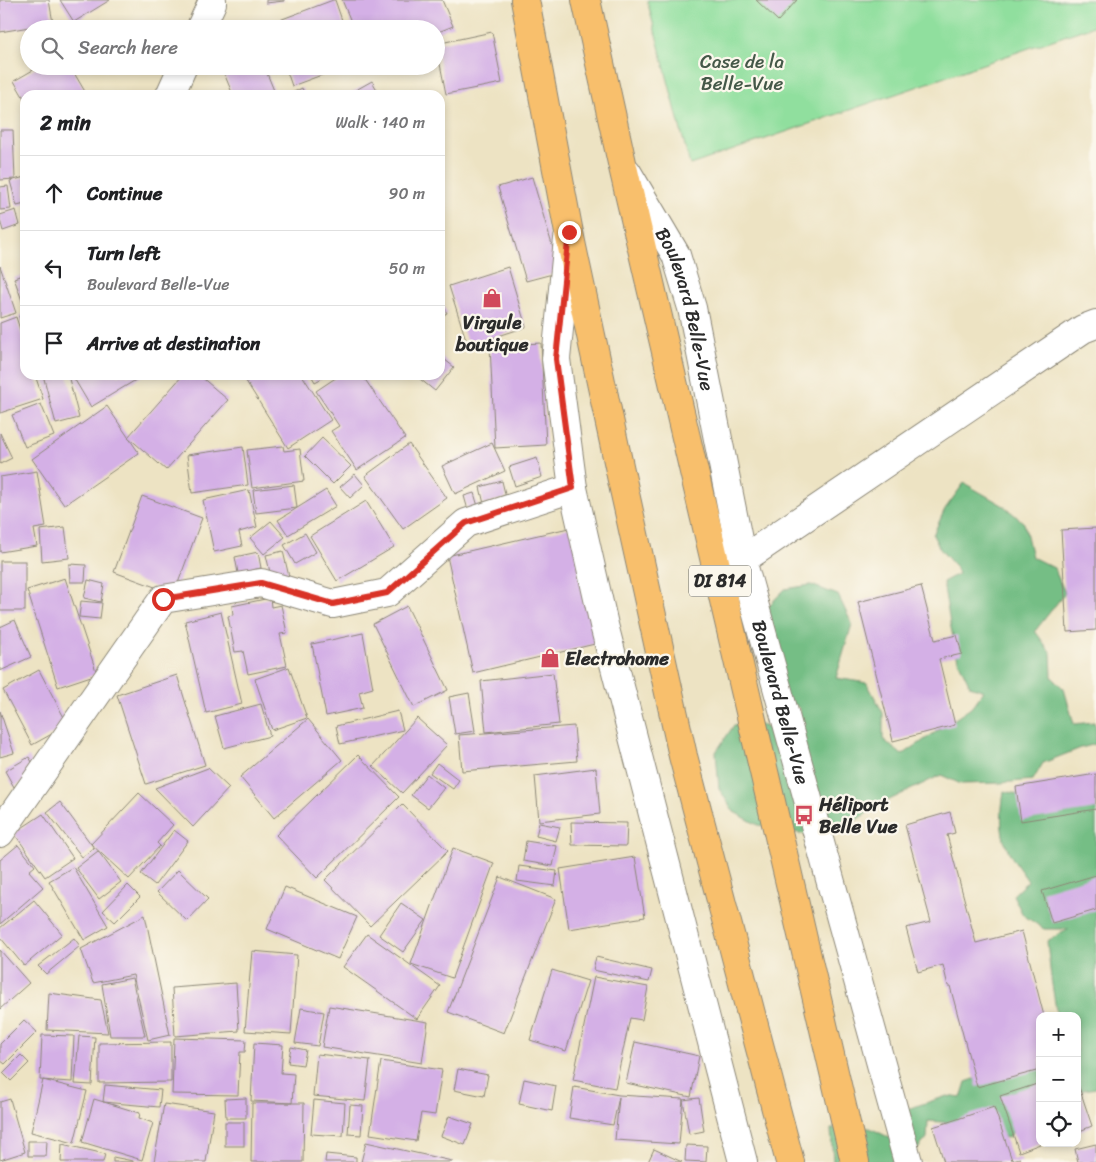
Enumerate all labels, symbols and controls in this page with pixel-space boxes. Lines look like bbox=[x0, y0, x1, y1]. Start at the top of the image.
search box bbox=[20, 20, 445, 75]
text: Search here bbox=[78, 31, 178, 64]
icon: search bbox=[38, 34, 66, 62]
park label: Case de la Belle-Vue bbox=[700, 45, 784, 100]
text: 2 min bbox=[40, 104, 91, 142]
text: Walk · 140 m bbox=[336, 108, 425, 137]
text: Continue bbox=[87, 177, 163, 210]
icon: ahead bbox=[40, 179, 68, 207]
text: 90 m bbox=[389, 179, 425, 208]
route end bbox=[558, 221, 581, 244]
street label: Boulevard Belle-Vue bbox=[646, 221, 725, 394]
text: Turn left bbox=[87, 237, 160, 270]
icon: left bbox=[40, 254, 68, 282]
text: 50 m bbox=[389, 254, 425, 283]
text: Boulevard Belle-Vue bbox=[87, 270, 230, 299]
shop icon: Virgule boutique bbox=[481, 287, 503, 309]
place label: Virgule boutique bbox=[454, 306, 529, 361]
text: Arrive at destination bbox=[87, 327, 260, 360]
icon: arrive bbox=[40, 329, 68, 357]
road number: DI 814 bbox=[689, 566, 751, 596]
route start bbox=[152, 588, 175, 611]
street label: Boulevard Belle-Vue bbox=[743, 616, 820, 788]
place label: Electrohome bbox=[565, 642, 669, 675]
shop icon: Electrohome bbox=[539, 647, 561, 669]
place label: Héliport Belle Vue bbox=[818, 788, 898, 843]
bus stop icon: Héliport Belle Vue bbox=[793, 804, 815, 826]
map controls bbox=[1036, 1012, 1081, 1147]
button: + bbox=[1036, 1012, 1081, 1057]
button: − bbox=[1036, 1057, 1081, 1102]
button: locate bbox=[1036, 1102, 1081, 1147]

